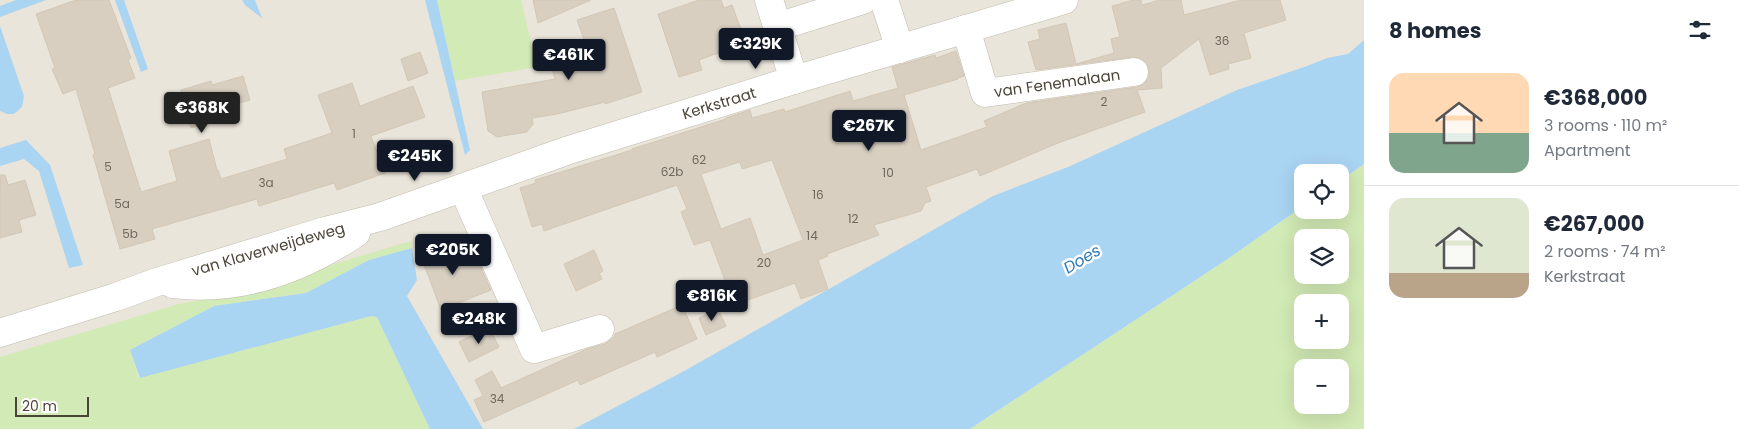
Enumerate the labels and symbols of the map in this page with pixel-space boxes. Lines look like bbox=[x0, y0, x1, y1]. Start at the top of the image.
pin: €329K bbox=[721, 28, 791, 70]
house number: 36 bbox=[1215, 32, 1229, 49]
pin: €461K bbox=[534, 38, 604, 81]
street label: van Fenemalaan bbox=[993, 64, 1121, 102]
street label: Kerkstraat bbox=[679, 82, 759, 124]
pin: €368K bbox=[167, 92, 237, 134]
house number: 2 bbox=[1101, 93, 1108, 110]
pin: €267K bbox=[834, 110, 904, 152]
house number: 1 bbox=[352, 125, 356, 142]
pin: €245K bbox=[380, 140, 450, 182]
house number: 62 bbox=[692, 151, 706, 168]
house number: 5 bbox=[104, 158, 112, 175]
house number: 62b bbox=[661, 163, 683, 180]
house number: 10 bbox=[882, 164, 894, 181]
house number: 3a bbox=[258, 174, 274, 191]
house number: 16 bbox=[812, 186, 824, 203]
house number: 5a bbox=[114, 195, 130, 212]
house number: 12 bbox=[848, 210, 858, 227]
street label: van Klaverweijdeweg bbox=[189, 217, 347, 281]
house number: 5b bbox=[122, 225, 138, 242]
house number: 14 bbox=[806, 227, 818, 244]
pin: €205K bbox=[418, 234, 488, 276]
water label: Does bbox=[1059, 239, 1105, 279]
house number: 20 bbox=[757, 254, 771, 271]
pin: €816K bbox=[677, 280, 747, 322]
pin: €248K bbox=[444, 302, 514, 345]
house number: 34 bbox=[490, 390, 505, 407]
scale bar bbox=[15, 394, 89, 417]

